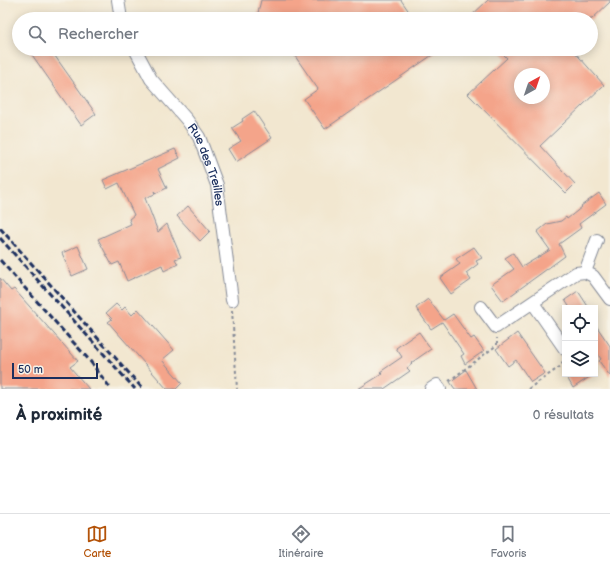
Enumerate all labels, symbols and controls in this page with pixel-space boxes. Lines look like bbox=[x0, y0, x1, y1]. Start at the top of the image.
search box bbox=[12, 12, 598, 56]
icon: search bbox=[26, 23, 48, 45]
text: Rechercher bbox=[58, 25, 138, 44]
north arrow bbox=[514, 68, 550, 104]
street label: Rue des Treilles bbox=[184, 121, 227, 207]
map controls bbox=[562, 305, 598, 377]
button: locate bbox=[562, 305, 598, 341]
button: layers bbox=[562, 341, 598, 377]
scale bar bbox=[12, 361, 98, 380]
text: 50 m bbox=[18, 363, 43, 376]
text: À proximité bbox=[16, 405, 102, 425]
text: 0 résultats bbox=[533, 407, 594, 423]
tab: Carte bbox=[84, 523, 111, 560]
tab: Itinéraire bbox=[278, 523, 323, 560]
tab: Favoris bbox=[491, 523, 526, 560]

